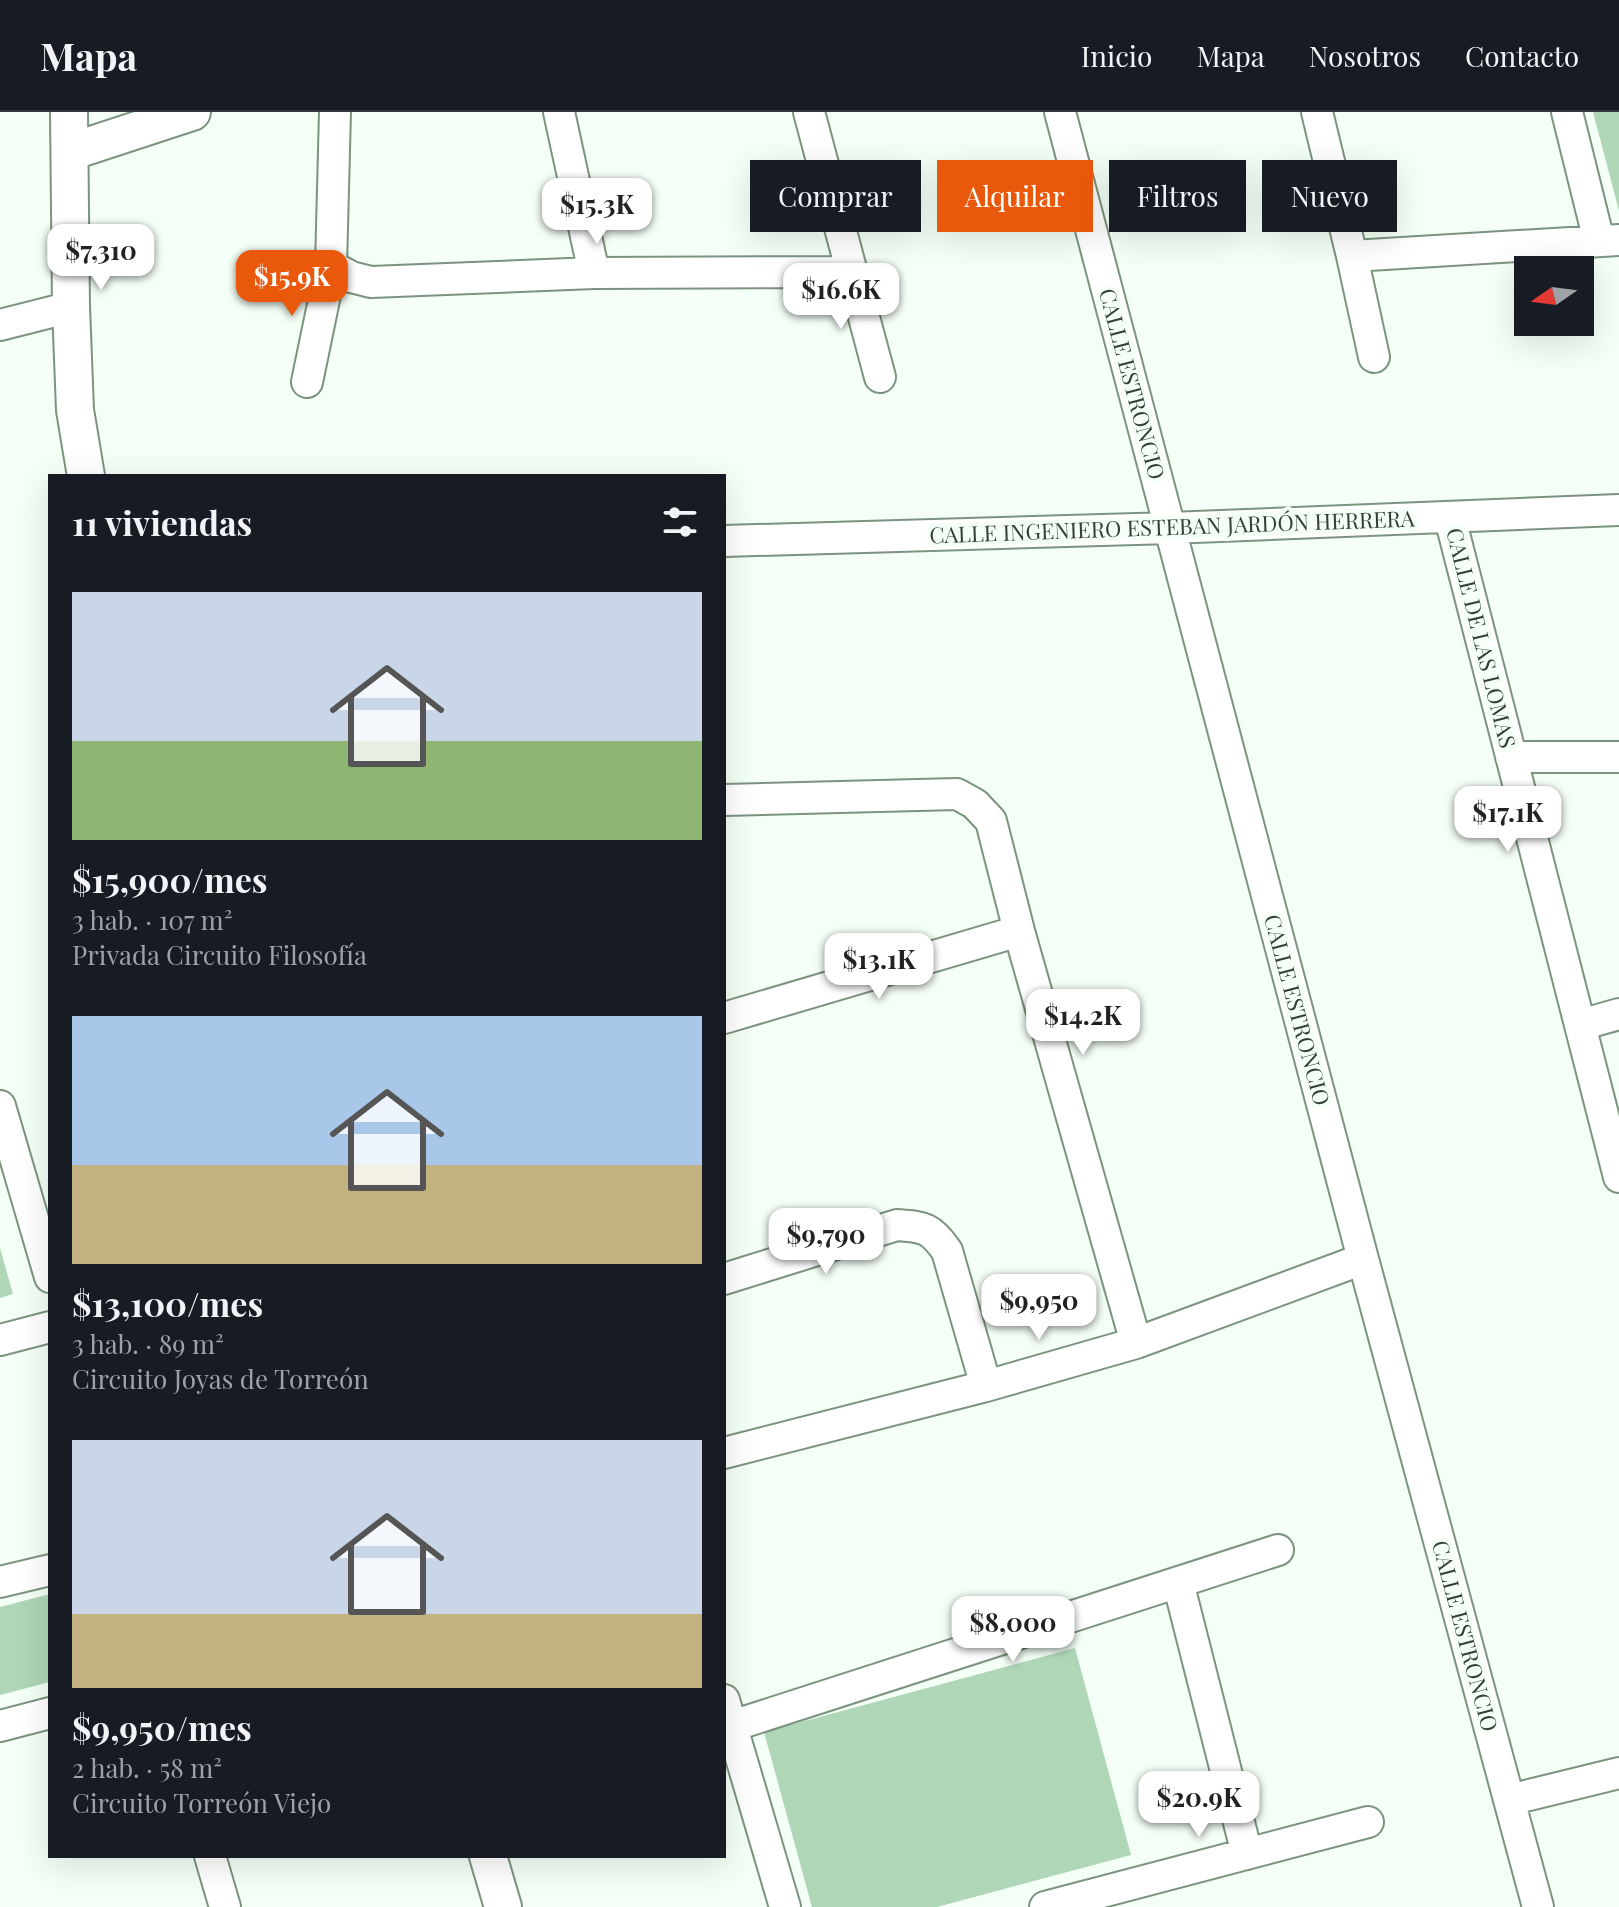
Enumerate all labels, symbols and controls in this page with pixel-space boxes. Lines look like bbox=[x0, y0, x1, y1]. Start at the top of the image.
text: Mapa bbox=[40, 30, 137, 81]
text: Inicio bbox=[1081, 37, 1152, 74]
text: Mapa bbox=[1196, 37, 1265, 74]
text: Nosotros bbox=[1309, 37, 1421, 74]
text: Contacto bbox=[1465, 37, 1579, 74]
chip: Comprar bbox=[750, 160, 921, 232]
chip: Alquilar bbox=[937, 160, 1093, 232]
chip: Filtros bbox=[1109, 160, 1246, 232]
chip: Nuevo bbox=[1262, 160, 1397, 232]
pin: $15.3K bbox=[532, 178, 662, 246]
text: $15.3K bbox=[560, 186, 634, 221]
pin: $7,310 bbox=[36, 224, 166, 292]
text: $7,310 bbox=[65, 232, 137, 267]
pin: $15.9K bbox=[227, 250, 357, 318]
north arrow bbox=[1514, 256, 1594, 336]
map controls bbox=[1514, 256, 1594, 336]
text: $15.9K bbox=[254, 258, 330, 293]
pin: $16.6K bbox=[776, 263, 906, 331]
text: $16.6K bbox=[801, 271, 881, 306]
street label: CALLE ESTRONCIO bbox=[1093, 285, 1173, 483]
text: 11 viviendas bbox=[72, 499, 252, 545]
icon: filters bbox=[658, 500, 702, 544]
street label: CALLE INGENIERO ESTEBAN JARDÓN HERRERA bbox=[929, 503, 1415, 549]
street label: CALLE DE LAS LOMAS bbox=[1440, 524, 1524, 751]
icon: home bbox=[315, 644, 459, 788]
pin: $17.1K bbox=[1443, 786, 1573, 854]
text: $17.1K bbox=[1472, 794, 1544, 829]
text: $15,900/mes bbox=[72, 856, 268, 902]
text: 3 hab. · 107 m² bbox=[72, 902, 233, 937]
street label: CALLE ESTRONCIO bbox=[1258, 911, 1338, 1109]
pin: $13.1K bbox=[814, 933, 944, 1001]
text: Privada Circuito Filosofía bbox=[72, 937, 367, 972]
text: $13.1K bbox=[843, 941, 915, 976]
pin: $14.2K bbox=[1018, 989, 1148, 1057]
text: $14.2K bbox=[1044, 997, 1122, 1032]
icon: home bbox=[315, 1068, 459, 1212]
pin: $9,790 bbox=[761, 1208, 891, 1276]
text: $9,790 bbox=[787, 1216, 865, 1251]
pin: $9,950 bbox=[974, 1274, 1104, 1342]
text: $13,100/mes bbox=[72, 1280, 263, 1326]
text: $9,950 bbox=[999, 1282, 1079, 1317]
text: 3 hab. · 89 m² bbox=[72, 1326, 224, 1361]
text: Circuito Joyas de Torreón bbox=[72, 1361, 369, 1396]
icon: home bbox=[315, 1492, 459, 1636]
street label: CALLE ESTRONCIO bbox=[1426, 1537, 1506, 1735]
pin: $8,000 bbox=[948, 1596, 1078, 1664]
text: $8,000 bbox=[970, 1604, 1056, 1639]
text: $9,950/mes bbox=[72, 1704, 252, 1750]
text: 2 hab. · 58 m² bbox=[72, 1750, 222, 1785]
pin: $20.9K bbox=[1134, 1771, 1264, 1839]
text: $20.9K bbox=[1156, 1779, 1242, 1814]
text: Circuito Torreón Viejo bbox=[72, 1785, 331, 1820]

